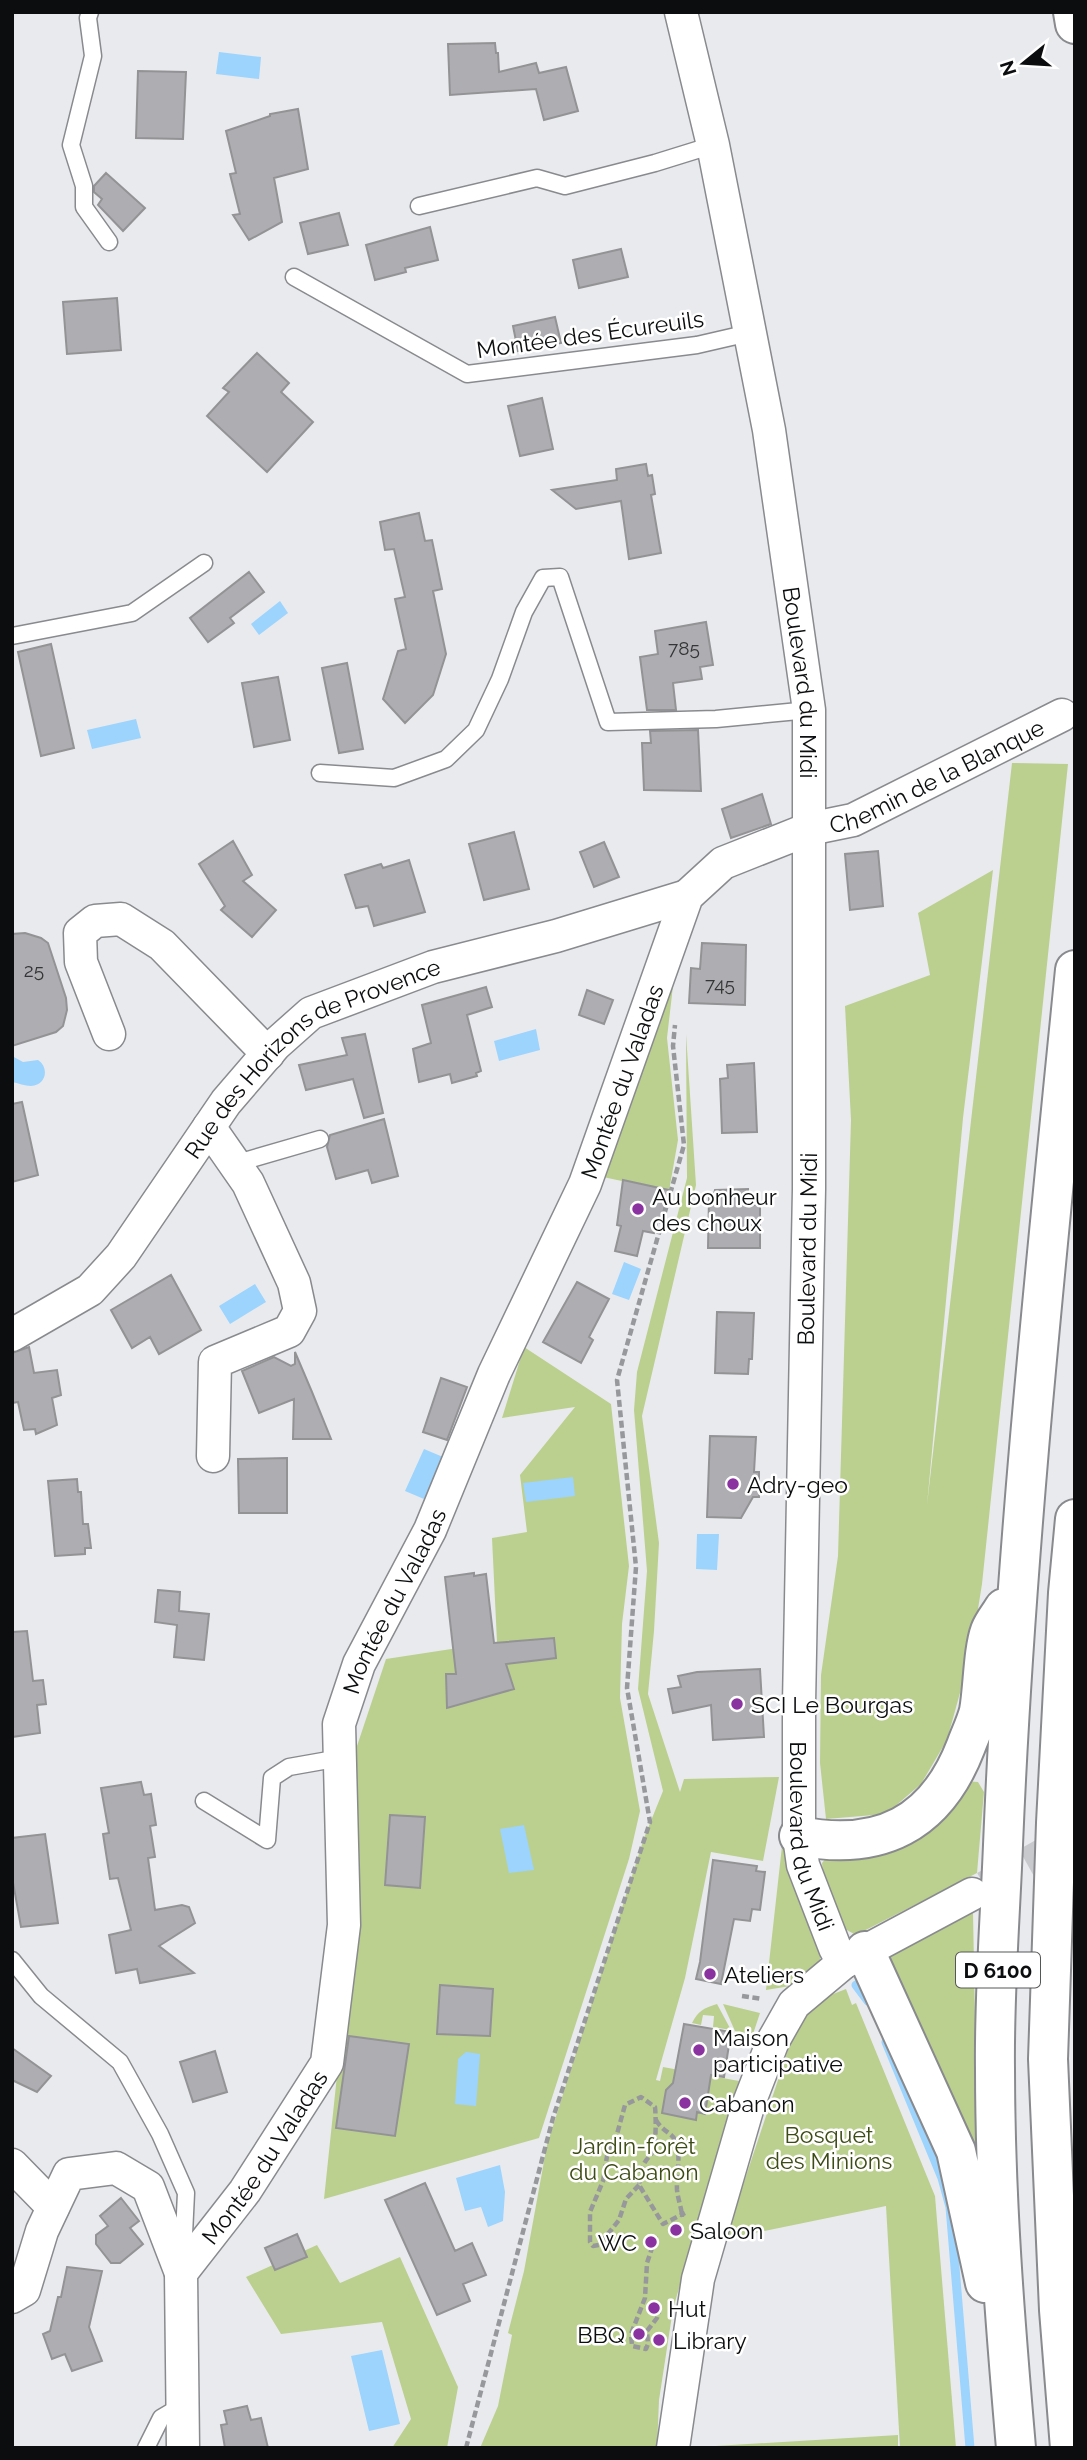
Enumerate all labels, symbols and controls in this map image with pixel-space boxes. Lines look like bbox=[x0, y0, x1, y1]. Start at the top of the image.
north arrow bbox=[989, 28, 1059, 98]
text: N bbox=[995, 58, 1021, 79]
street label: Montée des Écureuils bbox=[475, 305, 705, 363]
street label: Boulevard du Midi bbox=[778, 585, 823, 778]
house number: 785 bbox=[668, 637, 700, 659]
street label: Chemin de la Blanque bbox=[827, 713, 1048, 838]
street label: Rue des Horizons de Provence bbox=[178, 952, 444, 1163]
house number: 25 bbox=[24, 959, 44, 981]
house number: 745 bbox=[705, 973, 735, 995]
street label: Montée du Valadas bbox=[574, 981, 668, 1182]
street label: Boulevard du Midi bbox=[792, 1152, 822, 1346]
place label: Au bonheur des choux bbox=[652, 1183, 777, 1236]
marker: Au bonheur des choux bbox=[630, 1201, 646, 1217]
place label: Adry-geo bbox=[747, 1471, 848, 1498]
marker: Adry-geo bbox=[725, 1476, 741, 1492]
street label: Montée du Valadas bbox=[337, 1504, 451, 1697]
place label: SCI Le Bourgas bbox=[751, 1691, 913, 1718]
marker: SCI Le Bourgas bbox=[729, 1696, 745, 1712]
street label: Boulevard du Midi bbox=[786, 1741, 840, 1934]
road number: D 6100 bbox=[956, 1952, 1040, 1988]
place label: Ateliers bbox=[724, 1961, 804, 1988]
marker: Ateliers bbox=[702, 1966, 718, 1982]
place label: Maison participative bbox=[713, 2024, 843, 2077]
marker: Maison participative bbox=[691, 2042, 707, 2058]
street label: Montée du Valadas bbox=[196, 2065, 332, 2249]
place label: Cabanon bbox=[699, 2090, 795, 2117]
marker: Cabanon bbox=[677, 2095, 693, 2111]
park label: Bosquet des Minions bbox=[766, 2121, 892, 2174]
park label: Jardin-forêt du Cabanon bbox=[569, 2132, 699, 2185]
place label: Saloon bbox=[690, 2217, 764, 2244]
marker: Saloon bbox=[668, 2222, 684, 2238]
place label: WC bbox=[598, 2229, 637, 2256]
marker: WC bbox=[643, 2234, 659, 2250]
place label: Hut bbox=[668, 2295, 707, 2322]
marker: Hut bbox=[646, 2300, 662, 2316]
place label: BBQ bbox=[577, 2321, 625, 2348]
marker: BBQ bbox=[631, 2326, 647, 2342]
place label: Library bbox=[673, 2327, 747, 2354]
marker: Library bbox=[651, 2332, 667, 2348]

